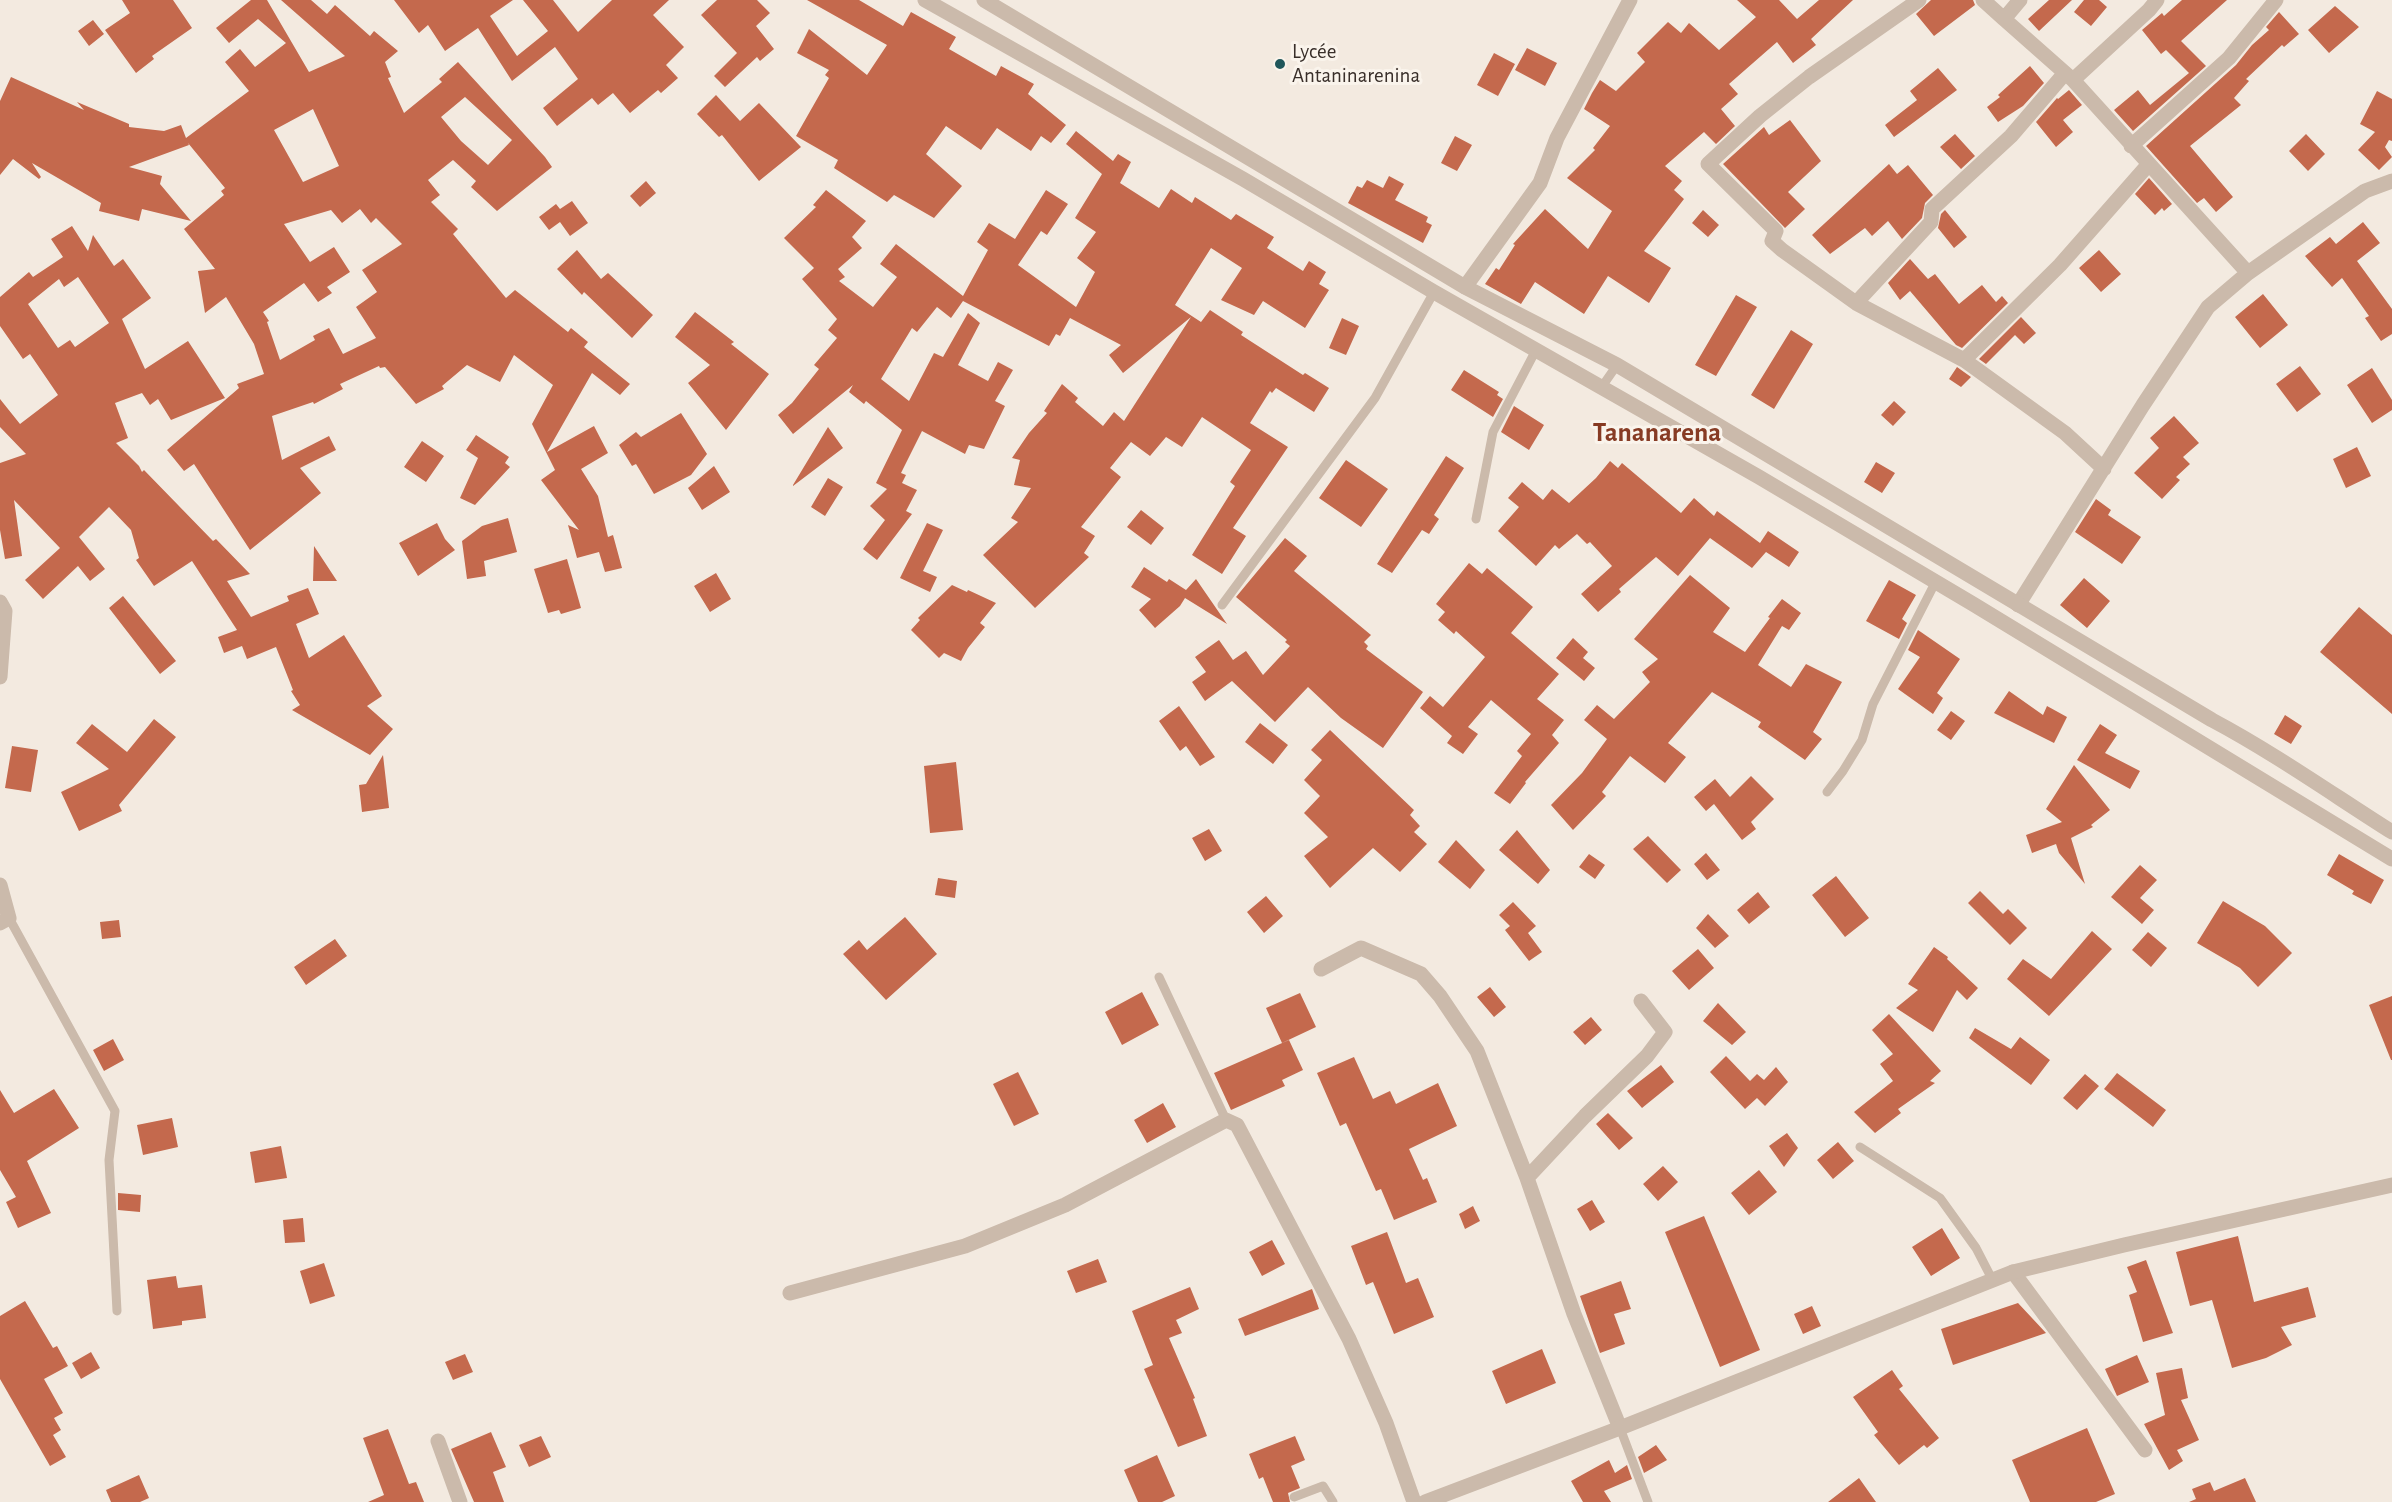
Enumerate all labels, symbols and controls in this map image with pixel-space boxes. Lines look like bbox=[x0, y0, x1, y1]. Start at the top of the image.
place label: Lycée Antaninarenina bbox=[1292, 39, 1420, 89]
marker: Lycée Antaninarenina bbox=[1273, 57, 1287, 71]
district label: Tananarena bbox=[1593, 417, 1721, 449]

